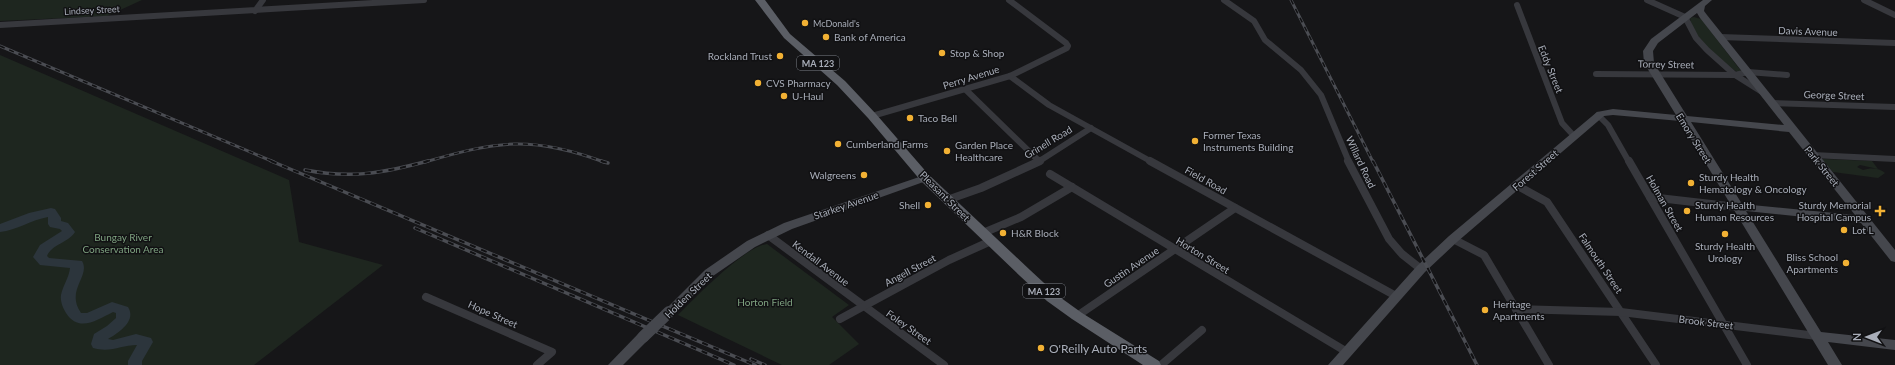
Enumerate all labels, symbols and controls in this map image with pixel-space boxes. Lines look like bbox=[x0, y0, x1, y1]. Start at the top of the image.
street label: Lindsey Street bbox=[64, 3, 121, 17]
marker: McDonald's bbox=[800, 18, 810, 28]
place label: McDonald's bbox=[813, 18, 860, 29]
street label: Davis Avenue bbox=[1778, 24, 1838, 38]
place label: Bank of America bbox=[834, 31, 906, 43]
marker: Bank of America bbox=[821, 32, 831, 42]
street label: Eddy Street bbox=[1536, 43, 1566, 95]
place label: Stop & Shop bbox=[950, 47, 1005, 59]
marker: Stop & Shop bbox=[937, 48, 947, 58]
place label: Rockland Trust bbox=[708, 50, 772, 62]
marker: Rockland Trust bbox=[775, 51, 785, 61]
road number: MA 123 bbox=[797, 56, 839, 70]
street label: Torrey Street bbox=[1638, 58, 1695, 70]
street label: Perry Avenue bbox=[941, 63, 1001, 91]
place label: CVS Pharmacy bbox=[766, 77, 831, 89]
marker: CVS Pharmacy bbox=[753, 78, 763, 88]
street label: George Street bbox=[1803, 88, 1865, 102]
place label: U-Haul bbox=[792, 90, 823, 102]
marker: U-Haul bbox=[779, 91, 789, 101]
street label: Emory Street bbox=[1674, 111, 1714, 166]
place label: Taco Bell bbox=[918, 112, 957, 124]
marker: Taco Bell bbox=[905, 113, 915, 123]
street label: Grinell Road bbox=[1022, 123, 1074, 161]
place label: Former Texas Instruments Building bbox=[1203, 129, 1293, 153]
street label: Willard Road bbox=[1344, 134, 1378, 190]
marker: Former Texas Instruments Building bbox=[1190, 136, 1200, 146]
place label: Cumberland Farms bbox=[846, 138, 928, 150]
marker: Cumberland Farms bbox=[833, 139, 843, 149]
place label: Garden Place Healthcare bbox=[955, 139, 1013, 163]
street label: Park Street bbox=[1802, 143, 1842, 189]
marker: Garden Place Healthcare bbox=[942, 146, 952, 156]
street label: Forest Street bbox=[1510, 147, 1561, 193]
street label: Field Road bbox=[1183, 164, 1229, 196]
street label: Pleasant Street bbox=[917, 168, 973, 224]
place label: Walgreens bbox=[810, 169, 856, 181]
marker: Walgreens bbox=[859, 170, 869, 180]
place label: Sturdy Health Hematology & Oncology bbox=[1699, 171, 1808, 195]
street label: Holman Street bbox=[1644, 173, 1686, 234]
marker: Sturdy Health Hematology & Oncology bbox=[1686, 178, 1696, 188]
street label: Starkey Avenue bbox=[812, 188, 880, 222]
place label: Shell bbox=[899, 199, 920, 211]
place label: Sturdy Health Human Resources bbox=[1695, 199, 1774, 223]
place label: Sturdy Memorial Hospital Campus bbox=[1797, 199, 1871, 223]
marker: Shell bbox=[923, 200, 933, 210]
marker: Sturdy Memorial Hospital Campus bbox=[1874, 205, 1886, 217]
marker: Sturdy Health Human Resources bbox=[1682, 206, 1692, 216]
place label: Lot L bbox=[1852, 224, 1874, 236]
marker: Lot L bbox=[1839, 225, 1849, 235]
place label: H&R Block bbox=[1011, 227, 1060, 239]
marker: H&R Block bbox=[998, 228, 1008, 238]
marker: Sturdy Health Urology bbox=[1720, 229, 1730, 239]
park label: Bungay River Conservation Area bbox=[82, 231, 164, 255]
street label: Falmouth Street bbox=[1577, 231, 1626, 296]
street label: Horton Street bbox=[1174, 234, 1232, 276]
street label: Kendall Avenue bbox=[790, 238, 852, 288]
place label: Sturdy Health Urology bbox=[1695, 240, 1755, 264]
street label: Gustin Avenue bbox=[1101, 244, 1161, 290]
street label: Angell Street bbox=[882, 251, 938, 289]
place label: Bliss School Apartments bbox=[1786, 251, 1838, 275]
marker: Bliss School Apartments bbox=[1841, 258, 1851, 268]
street label: Holden Street bbox=[662, 269, 714, 320]
road number: MA 123 bbox=[1023, 284, 1065, 298]
park label: Horton Field bbox=[737, 296, 793, 308]
street label: Hope Street bbox=[466, 298, 520, 330]
place label: Heritage Apartments bbox=[1493, 298, 1544, 322]
marker: Heritage Apartments bbox=[1480, 305, 1490, 315]
street label: Foley Street bbox=[884, 307, 934, 347]
street label: Brook Street bbox=[1678, 313, 1734, 331]
north arrow bbox=[1847, 317, 1887, 357]
text: N bbox=[1850, 333, 1863, 341]
place label: O'Reilly Auto Parts bbox=[1049, 341, 1147, 356]
marker: O'Reilly Auto Parts bbox=[1036, 343, 1046, 353]

